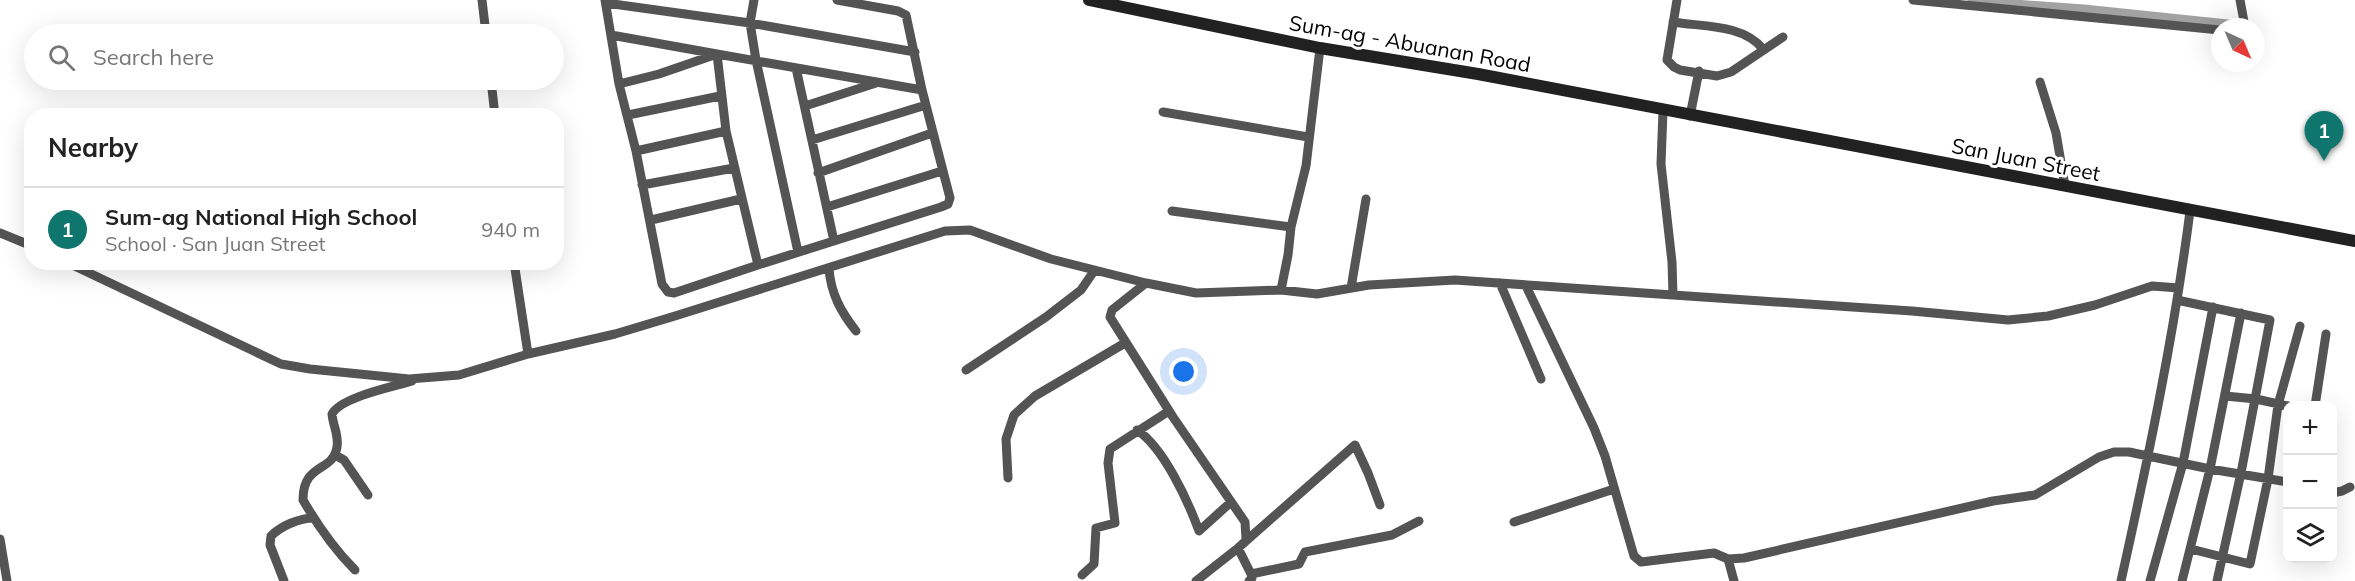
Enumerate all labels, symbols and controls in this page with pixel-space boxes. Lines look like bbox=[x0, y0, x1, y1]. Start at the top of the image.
street label: Sum-ag - Abuanan Road bbox=[1287, 9, 1533, 77]
north arrow bbox=[2211, 18, 2265, 72]
search box bbox=[24, 24, 564, 90]
icon: search bbox=[45, 41, 78, 74]
text: Search here bbox=[93, 43, 214, 71]
pin: 1 bbox=[2304, 112, 2344, 161]
text: Nearby bbox=[48, 131, 138, 164]
street label: San Juan Street bbox=[1949, 132, 2103, 186]
text: Sum-ag National High School bbox=[105, 203, 417, 231]
text: 1 bbox=[62, 217, 74, 242]
text: 940 m bbox=[481, 217, 540, 242]
text: School · San Juan Street bbox=[105, 231, 326, 256]
your location bbox=[1169, 357, 1198, 386]
map controls bbox=[2283, 401, 2337, 563]
button: + bbox=[2283, 401, 2337, 455]
button: − bbox=[2283, 455, 2337, 509]
button: layers bbox=[2283, 509, 2337, 563]

